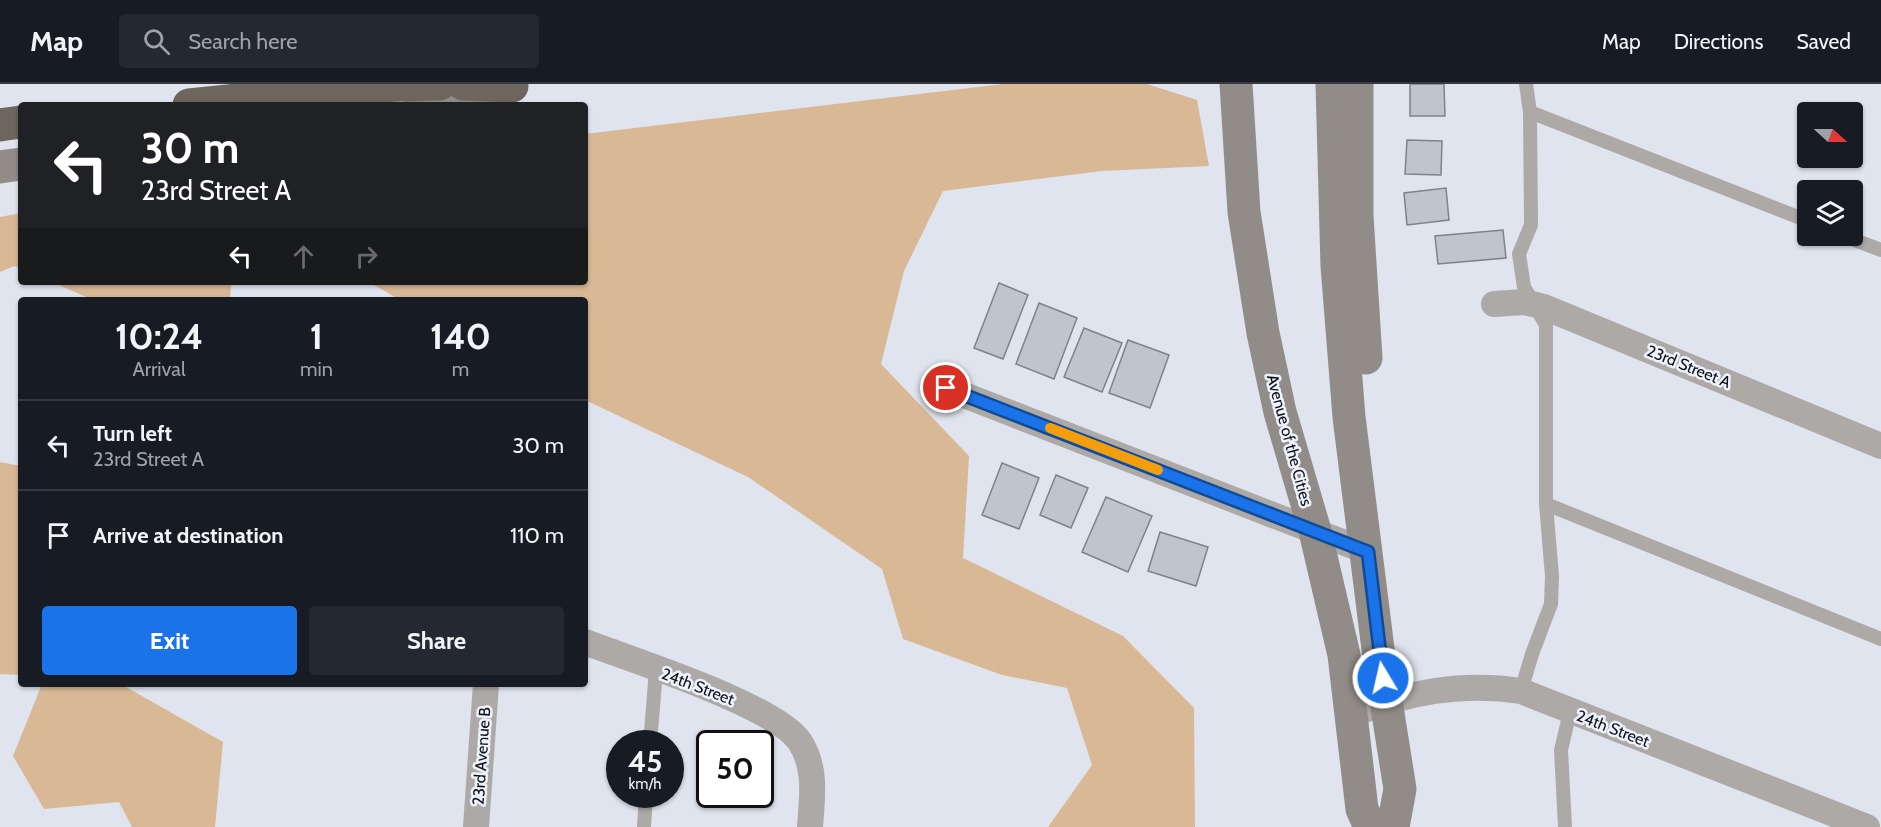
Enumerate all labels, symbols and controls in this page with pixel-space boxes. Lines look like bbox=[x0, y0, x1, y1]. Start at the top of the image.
search box bbox=[119, 14, 539, 68]
text: Map bbox=[30, 24, 83, 58]
icon: search bbox=[140, 25, 173, 58]
text: Search here bbox=[188, 28, 297, 55]
text: Map bbox=[1602, 29, 1641, 54]
text: Directions bbox=[1674, 29, 1763, 54]
text: Saved bbox=[1796, 29, 1851, 54]
north arrow bbox=[1797, 102, 1863, 168]
map controls bbox=[1797, 102, 1863, 246]
text: 30 m bbox=[141, 122, 239, 174]
icon: left bbox=[42, 126, 120, 204]
text: 23rd Street A bbox=[141, 174, 291, 207]
button: layers bbox=[1797, 180, 1863, 246]
icon: left bbox=[224, 240, 257, 273]
icon: ahead bbox=[287, 240, 320, 273]
icon: right bbox=[350, 240, 383, 273]
text: 10:24 bbox=[115, 314, 203, 358]
text: 1 bbox=[310, 314, 323, 358]
text: 140 bbox=[430, 314, 491, 358]
street label: 23rd Street A bbox=[1644, 341, 1734, 392]
text: Arrival bbox=[132, 357, 186, 381]
text: min bbox=[300, 357, 333, 381]
text: m bbox=[452, 357, 469, 381]
pin bbox=[920, 362, 971, 413]
icon: arrive bbox=[929, 371, 962, 404]
street label: Avenue of the Cities bbox=[1263, 372, 1316, 508]
text: Turn left bbox=[93, 420, 172, 447]
icon: left bbox=[42, 429, 75, 462]
text: 30 m bbox=[512, 432, 564, 459]
text: 23rd Street A bbox=[93, 447, 204, 471]
icon: arrive bbox=[42, 519, 75, 552]
text: Arrive at destination bbox=[93, 522, 283, 549]
text: 110 m bbox=[510, 522, 564, 549]
button: Exit bbox=[42, 606, 297, 675]
button: Share bbox=[309, 606, 564, 675]
position arrow bbox=[1351, 646, 1415, 710]
street label: 24th Street bbox=[659, 664, 737, 709]
street label: 23rd Avenue B bbox=[469, 706, 494, 806]
street label: 24th Street bbox=[1574, 706, 1652, 751]
speed limit sign: 50 bbox=[696, 730, 774, 808]
text: 45 bbox=[628, 743, 662, 780]
text: km/h bbox=[629, 775, 661, 793]

